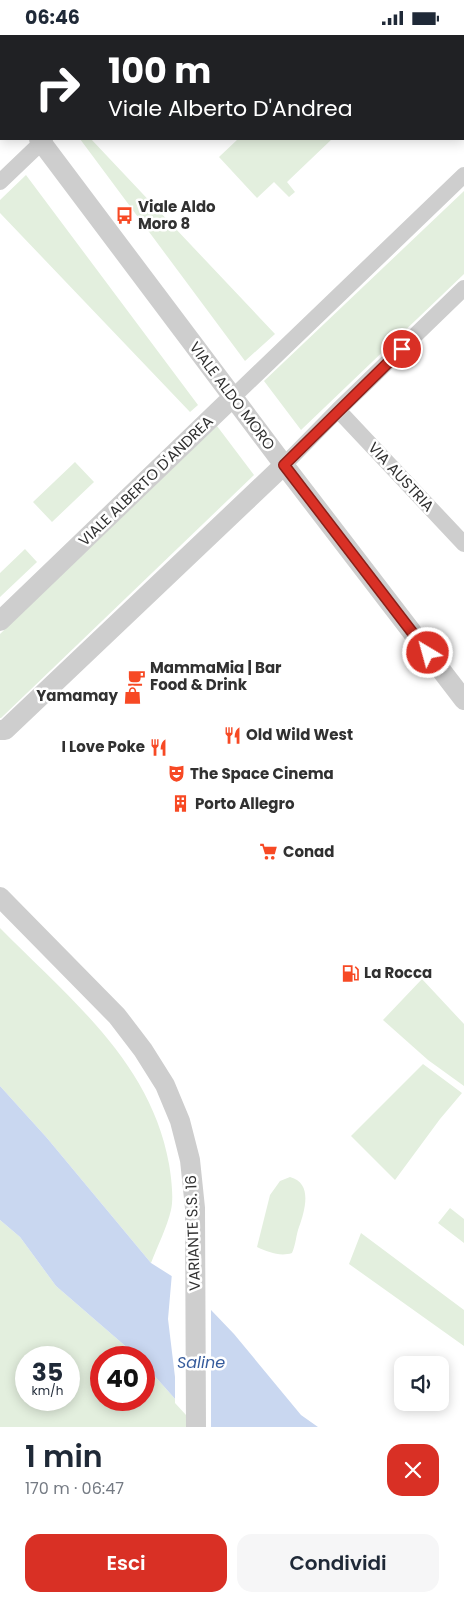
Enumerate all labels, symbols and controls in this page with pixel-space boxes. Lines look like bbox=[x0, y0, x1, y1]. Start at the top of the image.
text: 06:46 bbox=[25, 4, 80, 31]
text: 100 m bbox=[108, 46, 211, 95]
icon: right bbox=[25, 55, 90, 120]
text: Viale Alberto D'Andrea bbox=[108, 93, 353, 124]
place label: Viale Aldo Moro 8 bbox=[138, 196, 216, 234]
bus stop icon: Viale Aldo Moro 8 bbox=[114, 206, 134, 226]
pin bbox=[381, 328, 423, 370]
icon: arrive bbox=[388, 335, 416, 363]
street label: VIALE ALDO MORO bbox=[185, 337, 280, 454]
street label: VIALE ALBERTO D'ANDREA bbox=[74, 411, 218, 551]
street label: VIA AUSTRIA bbox=[364, 437, 439, 516]
position arrow bbox=[401, 626, 453, 678]
place label: MammaMia | Bar Food & Drink bbox=[150, 657, 282, 695]
cafe icon: MammaMia | Bar Food & Drink bbox=[126, 667, 146, 687]
place label: Yamamay bbox=[36, 685, 119, 706]
shop icon: Yamamay bbox=[122, 686, 142, 706]
place label: Old Wild West bbox=[246, 724, 353, 745]
restaurant icon: Old Wild West bbox=[222, 725, 242, 745]
place label: I Love Poke bbox=[61, 736, 145, 757]
restaurant icon: I Love Poke bbox=[149, 737, 169, 757]
place label: The Space Cinema bbox=[190, 763, 334, 784]
theatre icon: The Space Cinema bbox=[166, 764, 186, 784]
place label: Porto Allegro bbox=[195, 793, 295, 814]
building icon: Porto Allegro bbox=[171, 794, 191, 814]
place label: Conad bbox=[283, 841, 334, 862]
supermarket icon: Conad bbox=[259, 842, 279, 862]
place label: La Rocca bbox=[364, 962, 432, 983]
fuel station icon: La Rocca bbox=[340, 963, 360, 983]
street label: VARIANTE S.S. 16 bbox=[180, 1175, 205, 1291]
speed limit sign: 40 bbox=[90, 1346, 155, 1411]
water label: Saline bbox=[177, 1351, 225, 1374]
text: 35 bbox=[32, 1355, 63, 1390]
map controls bbox=[394, 1356, 449, 1411]
button: sound bbox=[394, 1356, 449, 1411]
text: km/h bbox=[32, 1382, 63, 1399]
text: 1 min bbox=[25, 1435, 103, 1478]
button: close bbox=[387, 1444, 439, 1496]
text: 170 m · 06:47 bbox=[25, 1477, 124, 1500]
button: Esci bbox=[25, 1534, 227, 1592]
button: Condividi bbox=[237, 1534, 439, 1592]

